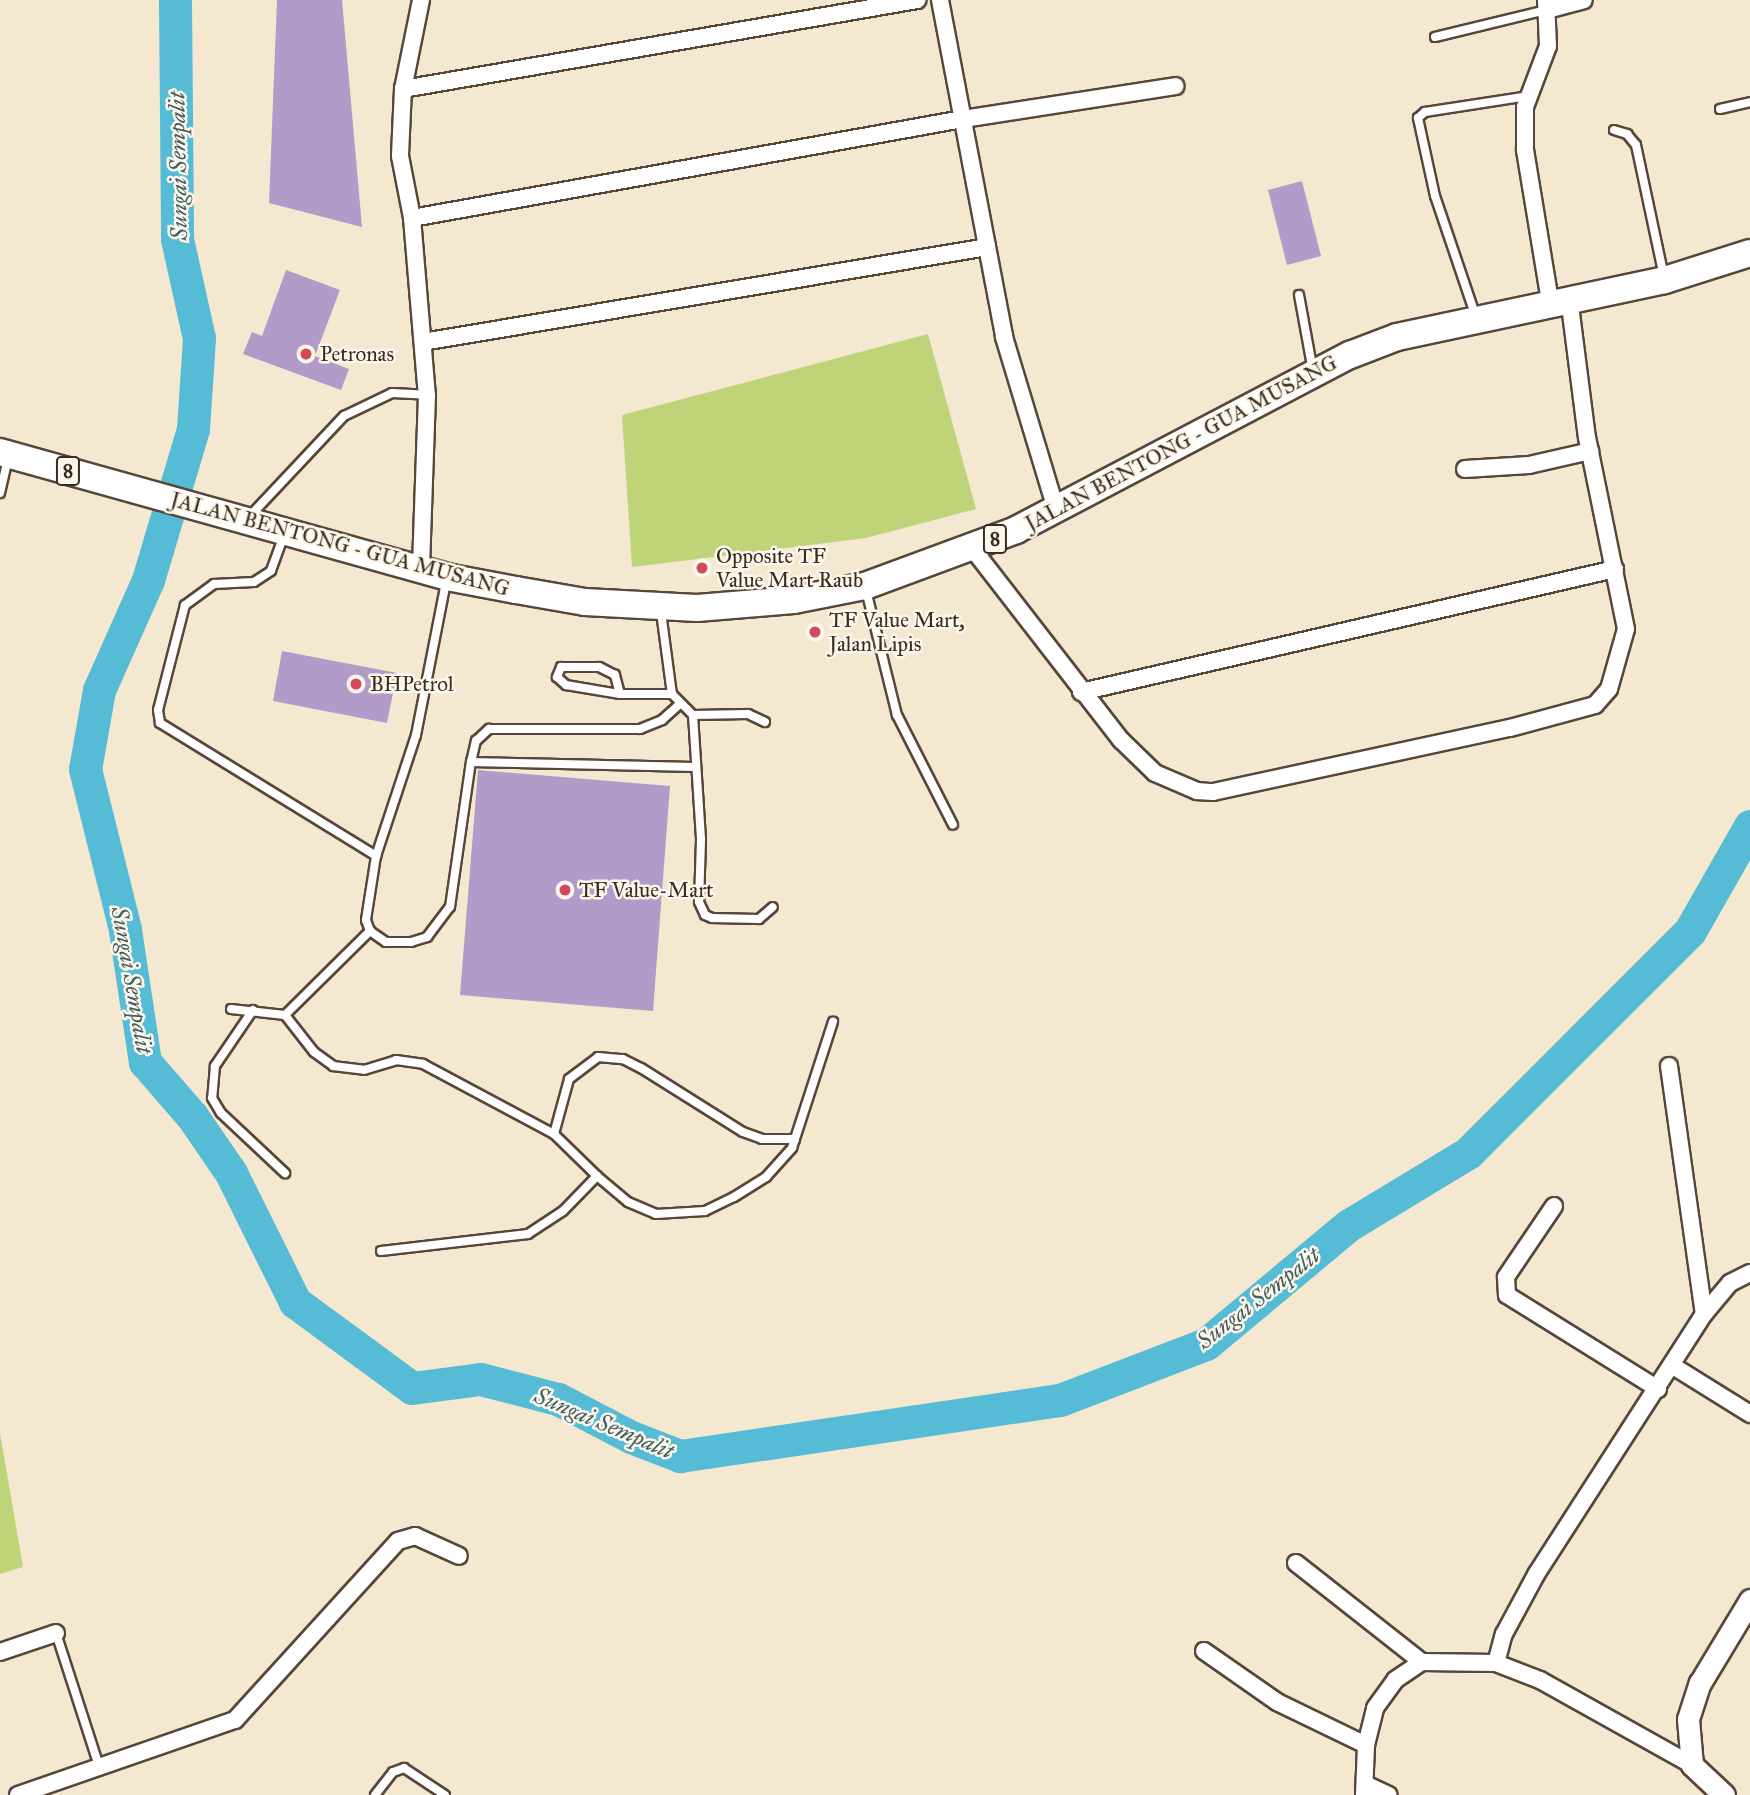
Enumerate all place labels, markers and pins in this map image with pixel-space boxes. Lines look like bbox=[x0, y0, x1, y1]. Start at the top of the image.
place label: Petronas bbox=[320, 341, 394, 367]
marker: Petronas bbox=[298, 346, 314, 362]
place label: Opposite TF Value Mart Raub bbox=[716, 543, 863, 593]
marker: Opposite TF Value Mart Raub bbox=[694, 560, 710, 576]
place label: TF Value Mart, Jalan Lipis bbox=[829, 607, 965, 657]
marker: TF Value Mart, Jalan Lipis bbox=[807, 624, 823, 640]
place label: BHPetrol bbox=[370, 671, 454, 697]
marker: BHPetrol bbox=[348, 676, 364, 692]
place label: TF Value-Mart bbox=[579, 877, 713, 903]
marker: TF Value-Mart bbox=[557, 882, 573, 898]

